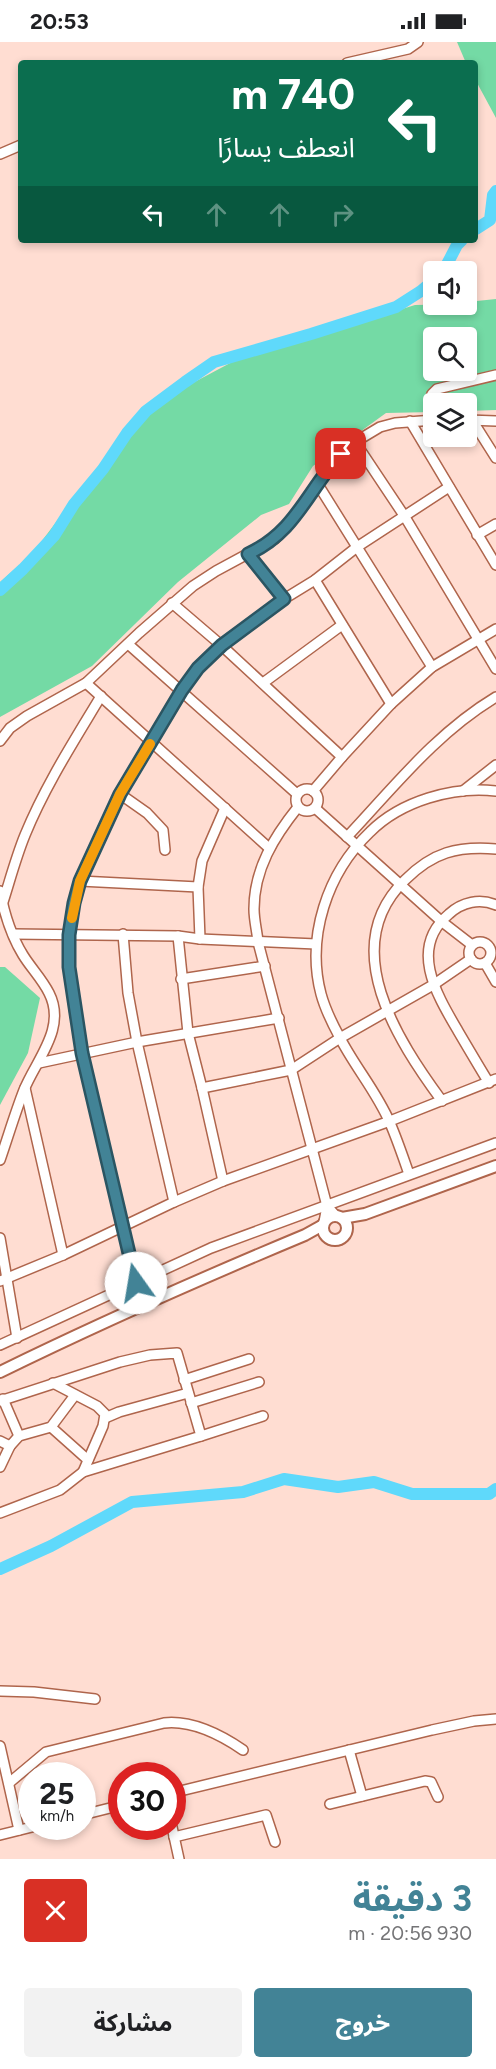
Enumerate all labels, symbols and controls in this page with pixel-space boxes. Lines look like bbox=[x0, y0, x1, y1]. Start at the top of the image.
text: 20:53 bbox=[30, 8, 89, 35]
text: 740 m bbox=[231, 69, 355, 120]
icon: left bbox=[376, 84, 454, 162]
text: انعطف يسارًا bbox=[217, 131, 355, 164]
icon: left bbox=[137, 198, 170, 231]
icon: ahead bbox=[200, 198, 233, 231]
icon: ahead bbox=[263, 198, 296, 231]
icon: right bbox=[326, 198, 359, 231]
map controls bbox=[423, 261, 477, 447]
button: sound bbox=[423, 261, 477, 315]
button: search bbox=[423, 327, 477, 381]
button: layers bbox=[423, 393, 477, 447]
pin bbox=[315, 428, 366, 479]
icon: arrive bbox=[324, 437, 357, 470]
position arrow bbox=[104, 1251, 168, 1315]
speed limit sign: 30 bbox=[108, 1762, 186, 1840]
text: 25 bbox=[40, 1775, 74, 1812]
text: km/h bbox=[40, 1807, 74, 1825]
text: 3 دقيقة bbox=[353, 1877, 472, 1920]
button: close bbox=[24, 1879, 87, 1942]
text: 930 m · 20:56 bbox=[348, 1921, 472, 1945]
button: مشاركة bbox=[24, 1988, 242, 2057]
button: خروج bbox=[254, 1988, 472, 2057]

